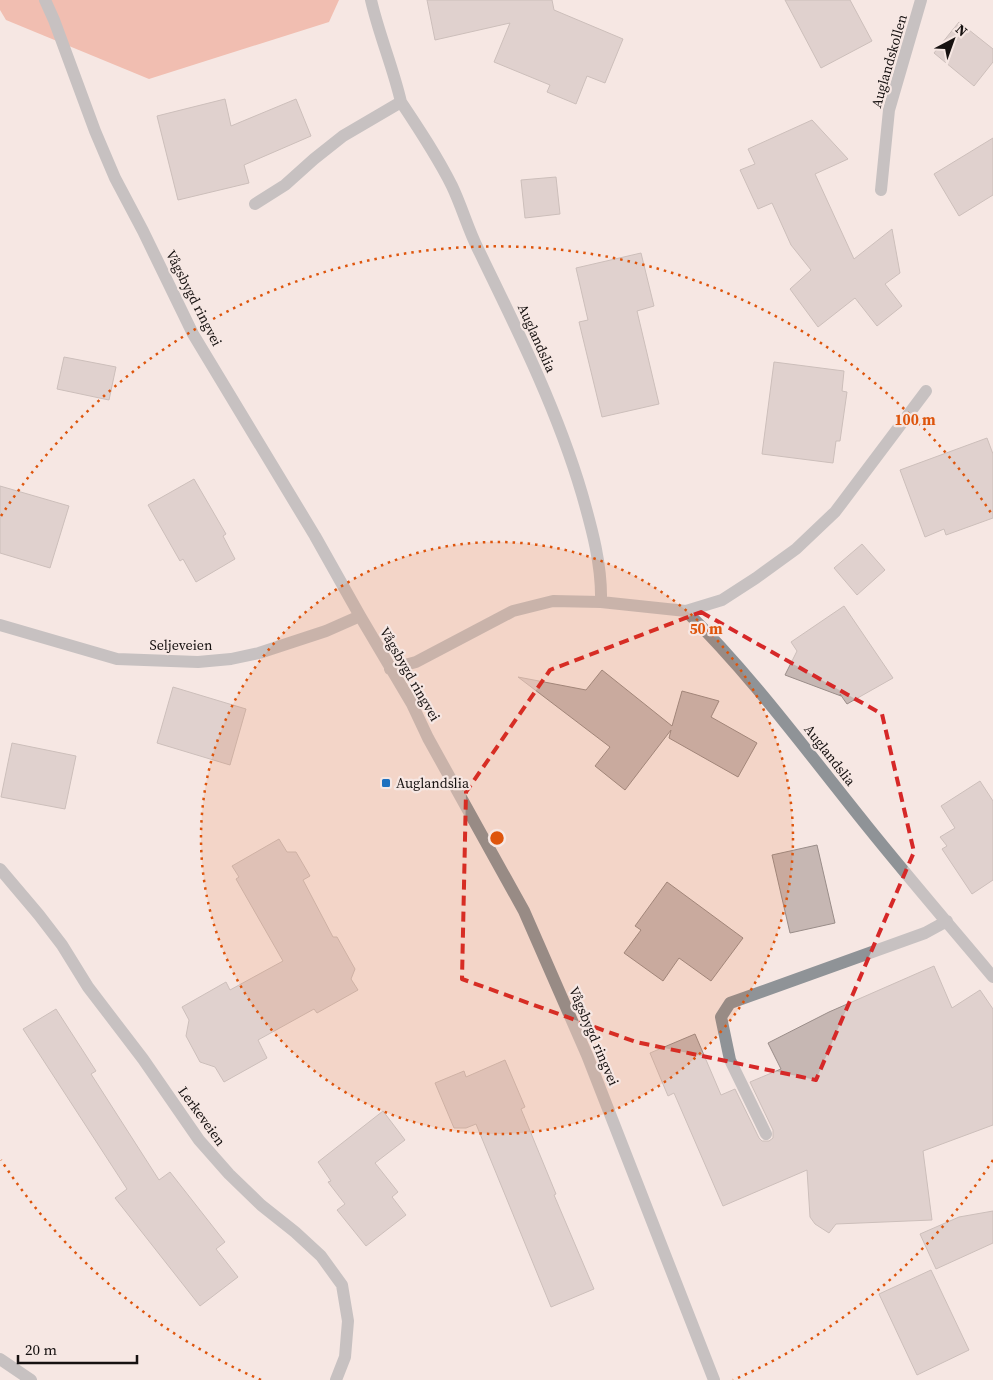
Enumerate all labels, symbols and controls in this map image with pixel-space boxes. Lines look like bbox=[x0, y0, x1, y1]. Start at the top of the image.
street label: Auglandskollen bbox=[866, 11, 912, 110]
north arrow bbox=[928, 15, 978, 65]
text: N bbox=[951, 19, 972, 41]
street label: Vågsbygd ringvei bbox=[161, 246, 227, 350]
street label: Auglandslia bbox=[513, 301, 561, 376]
text: 100 m bbox=[894, 409, 936, 430]
text: 50 m bbox=[689, 618, 723, 639]
street label: Vågsbygd ringvei bbox=[375, 623, 445, 725]
street label: Seljeveien bbox=[150, 635, 213, 655]
street label: Auglandslia bbox=[800, 720, 861, 791]
place label: Auglandslia bbox=[396, 773, 470, 793]
marker: Auglandslia bbox=[380, 777, 392, 789]
centre of rings bbox=[488, 829, 506, 847]
street label: Vågsbygd ringvei bbox=[564, 983, 624, 1089]
street label: Lerkeveien bbox=[174, 1082, 231, 1150]
scale bar bbox=[18, 1332, 136, 1364]
text: 20 m bbox=[25, 1339, 57, 1360]

